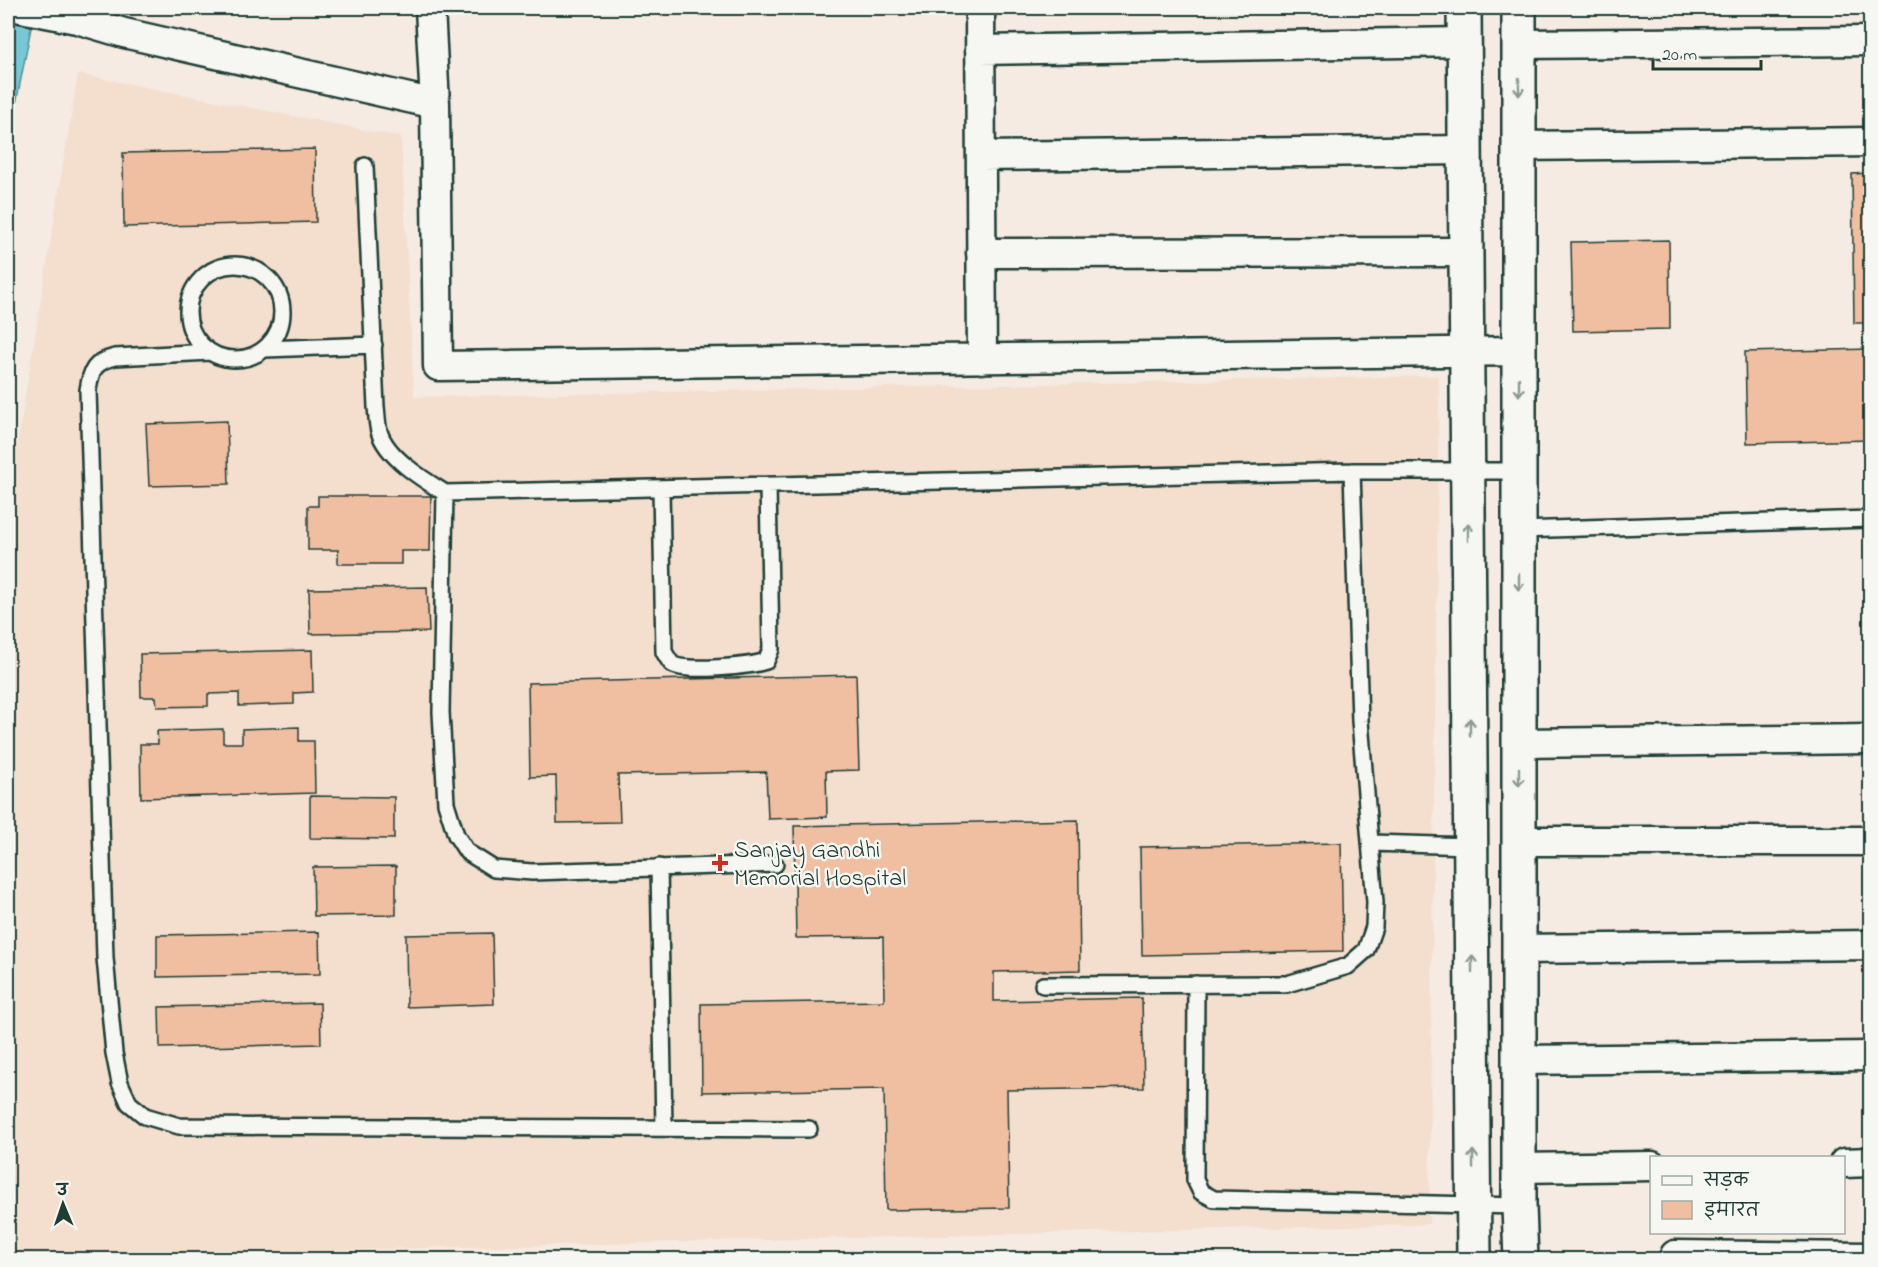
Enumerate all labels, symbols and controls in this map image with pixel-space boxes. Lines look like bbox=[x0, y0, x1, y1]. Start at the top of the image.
scale bar bbox=[1653, 33, 1761, 71]
text: 20 m bbox=[1662, 43, 1697, 69]
one-way arrow bbox=[1513, 76, 1525, 96]
one-way arrow bbox=[1513, 376, 1525, 396]
one-way arrow bbox=[1462, 523, 1474, 543]
one-way arrow bbox=[1513, 571, 1525, 591]
one-way arrow bbox=[1464, 718, 1476, 738]
one-way arrow bbox=[1513, 766, 1525, 786]
place label: Sanjay Gandhi Memorial Hospital bbox=[734, 834, 906, 897]
marker: Sanjay Gandhi Memorial Hospital bbox=[711, 854, 729, 872]
one-way arrow bbox=[1466, 955, 1477, 975]
one-way arrow bbox=[1467, 1150, 1479, 1170]
legend bbox=[1650, 1156, 1845, 1234]
text: सड़क bbox=[1703, 1169, 1749, 1195]
north arrow bbox=[33, 1174, 93, 1234]
text: उ bbox=[55, 1179, 70, 1203]
text: इमारत bbox=[1704, 1199, 1760, 1225]

